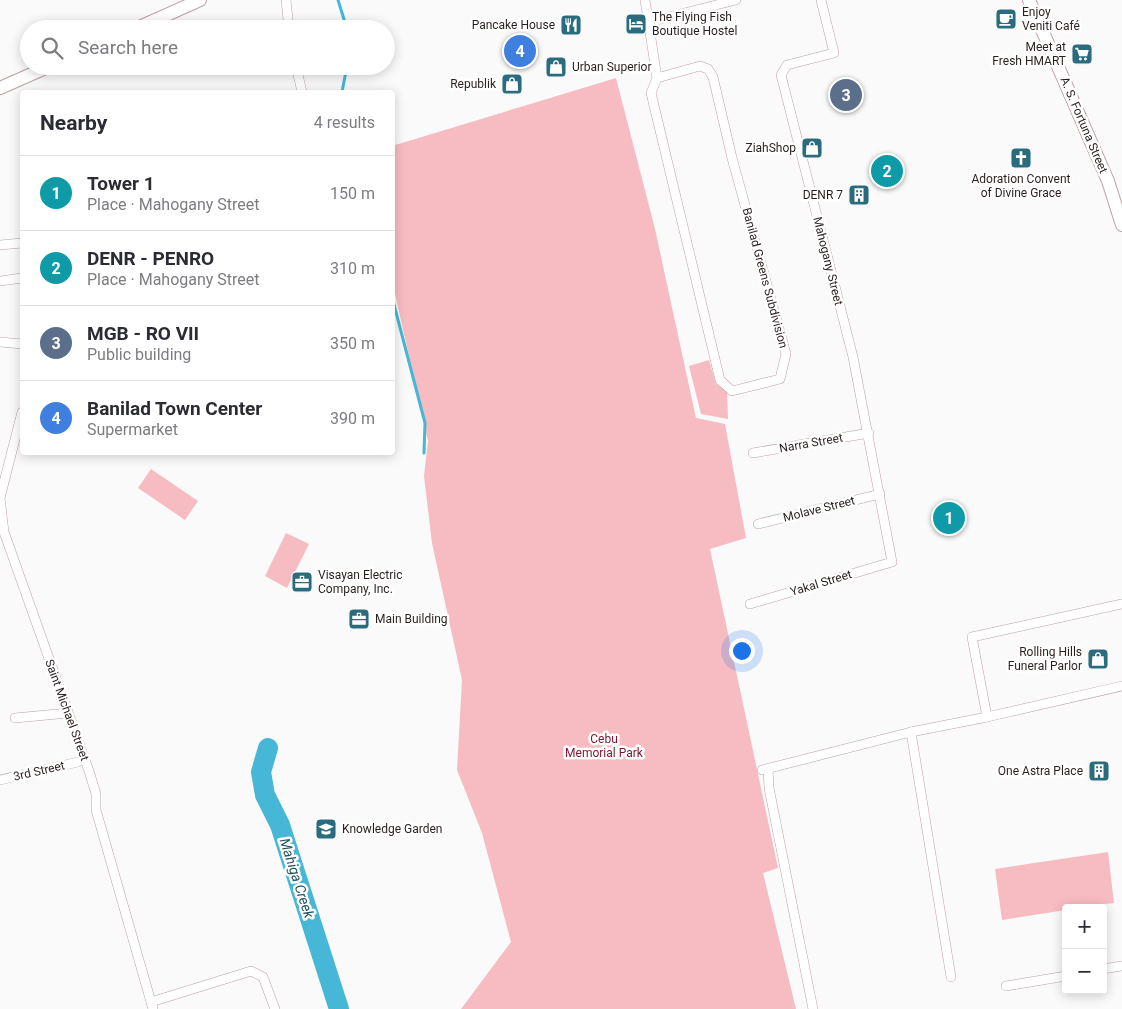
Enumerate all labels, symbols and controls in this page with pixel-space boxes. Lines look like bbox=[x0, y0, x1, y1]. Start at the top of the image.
place label: Enjoy Veniti Café bbox=[1022, 5, 1080, 33]
cafe icon: Enjoy Veniti Café bbox=[994, 7, 1018, 31]
place label: The Flying Fish Boutique Hostel bbox=[652, 10, 737, 38]
hotel icon: The Flying Fish Boutique Hostel bbox=[624, 12, 648, 36]
restaurant icon: Pancake House bbox=[559, 13, 583, 37]
place label: Pancake House bbox=[472, 18, 555, 32]
search box bbox=[20, 20, 395, 75]
pin: 4 bbox=[504, 32, 536, 70]
icon: search bbox=[38, 34, 66, 62]
text: Search here bbox=[78, 36, 178, 59]
place label: Meet at Fresh HMART bbox=[992, 40, 1066, 68]
supermarket icon: Meet at Fresh HMART bbox=[1070, 42, 1094, 66]
shop icon: Urban Superior bbox=[544, 55, 568, 79]
place label: Urban Superior bbox=[572, 60, 651, 74]
shop icon: Republik bbox=[500, 72, 524, 96]
street label: A. S. Fortuna Street bbox=[1057, 75, 1111, 175]
pin: 3 bbox=[830, 76, 862, 114]
place label: Republik bbox=[450, 77, 497, 91]
text: Nearby bbox=[40, 111, 107, 135]
text: 4 results bbox=[314, 113, 375, 132]
shop icon: ZiahShop bbox=[800, 136, 824, 160]
place label: ZiahShop bbox=[745, 141, 796, 155]
church icon: Adoration Convent of Divine Grace bbox=[1009, 146, 1033, 170]
pin: 2 bbox=[871, 152, 903, 190]
text: Tower 1 bbox=[87, 172, 155, 195]
place label: Adoration Convent of Divine Grace bbox=[971, 172, 1071, 200]
building icon: DENR 7 bbox=[847, 183, 871, 207]
text: 1 bbox=[51, 184, 61, 203]
text: 150 m bbox=[330, 184, 375, 203]
place label: DENR 7 bbox=[803, 188, 843, 202]
text: Place · Mahogany Street bbox=[87, 195, 260, 214]
street label: Banilad Greens Subdivision bbox=[739, 206, 791, 350]
street label: Mahogany Street bbox=[810, 215, 846, 307]
text: DENR - PENRO bbox=[87, 247, 214, 270]
text: 2 bbox=[51, 259, 61, 278]
text: 310 m bbox=[330, 259, 375, 278]
text: Place · Mahogany Street bbox=[87, 270, 260, 289]
text: MGB - RO VII bbox=[87, 322, 199, 345]
text: 3 bbox=[51, 334, 61, 353]
text: 350 m bbox=[330, 334, 375, 353]
text: Public building bbox=[87, 345, 191, 364]
text: Banilad Town Center bbox=[87, 397, 262, 420]
text: 4 bbox=[51, 409, 61, 428]
text: 390 m bbox=[330, 409, 375, 428]
text: Supermarket bbox=[87, 420, 178, 439]
street label: Narra Street bbox=[778, 431, 844, 455]
street label: Molave Street bbox=[782, 493, 856, 525]
pin: 1 bbox=[933, 499, 965, 537]
street label: Yakal Street bbox=[789, 567, 853, 599]
place label: Visayan Electric Company, Inc. bbox=[318, 568, 403, 596]
office icon: Visayan Electric Company, Inc. bbox=[290, 570, 314, 594]
office icon: Main Building bbox=[347, 607, 371, 631]
place label: Main Building bbox=[375, 612, 448, 626]
your location bbox=[729, 638, 755, 664]
place label: Rolling Hills Funeral Parlor bbox=[1008, 645, 1082, 673]
shop icon: Rolling Hills Funeral Parlor bbox=[1086, 647, 1110, 671]
street label: Saint Michael Street bbox=[42, 657, 92, 763]
park label: Cebu Memorial Park bbox=[565, 732, 644, 760]
street label: 3rd Street bbox=[12, 758, 66, 784]
building icon: One Astra Place bbox=[1087, 759, 1111, 783]
place label: One Astra Place bbox=[998, 764, 1083, 778]
school or university icon: Knowledge Garden bbox=[314, 817, 338, 841]
place label: Knowledge Garden bbox=[342, 822, 442, 836]
water label: Mahiga Creek bbox=[277, 836, 318, 921]
map controls bbox=[1062, 904, 1107, 994]
button: + bbox=[1062, 904, 1107, 949]
button: − bbox=[1062, 949, 1107, 994]

